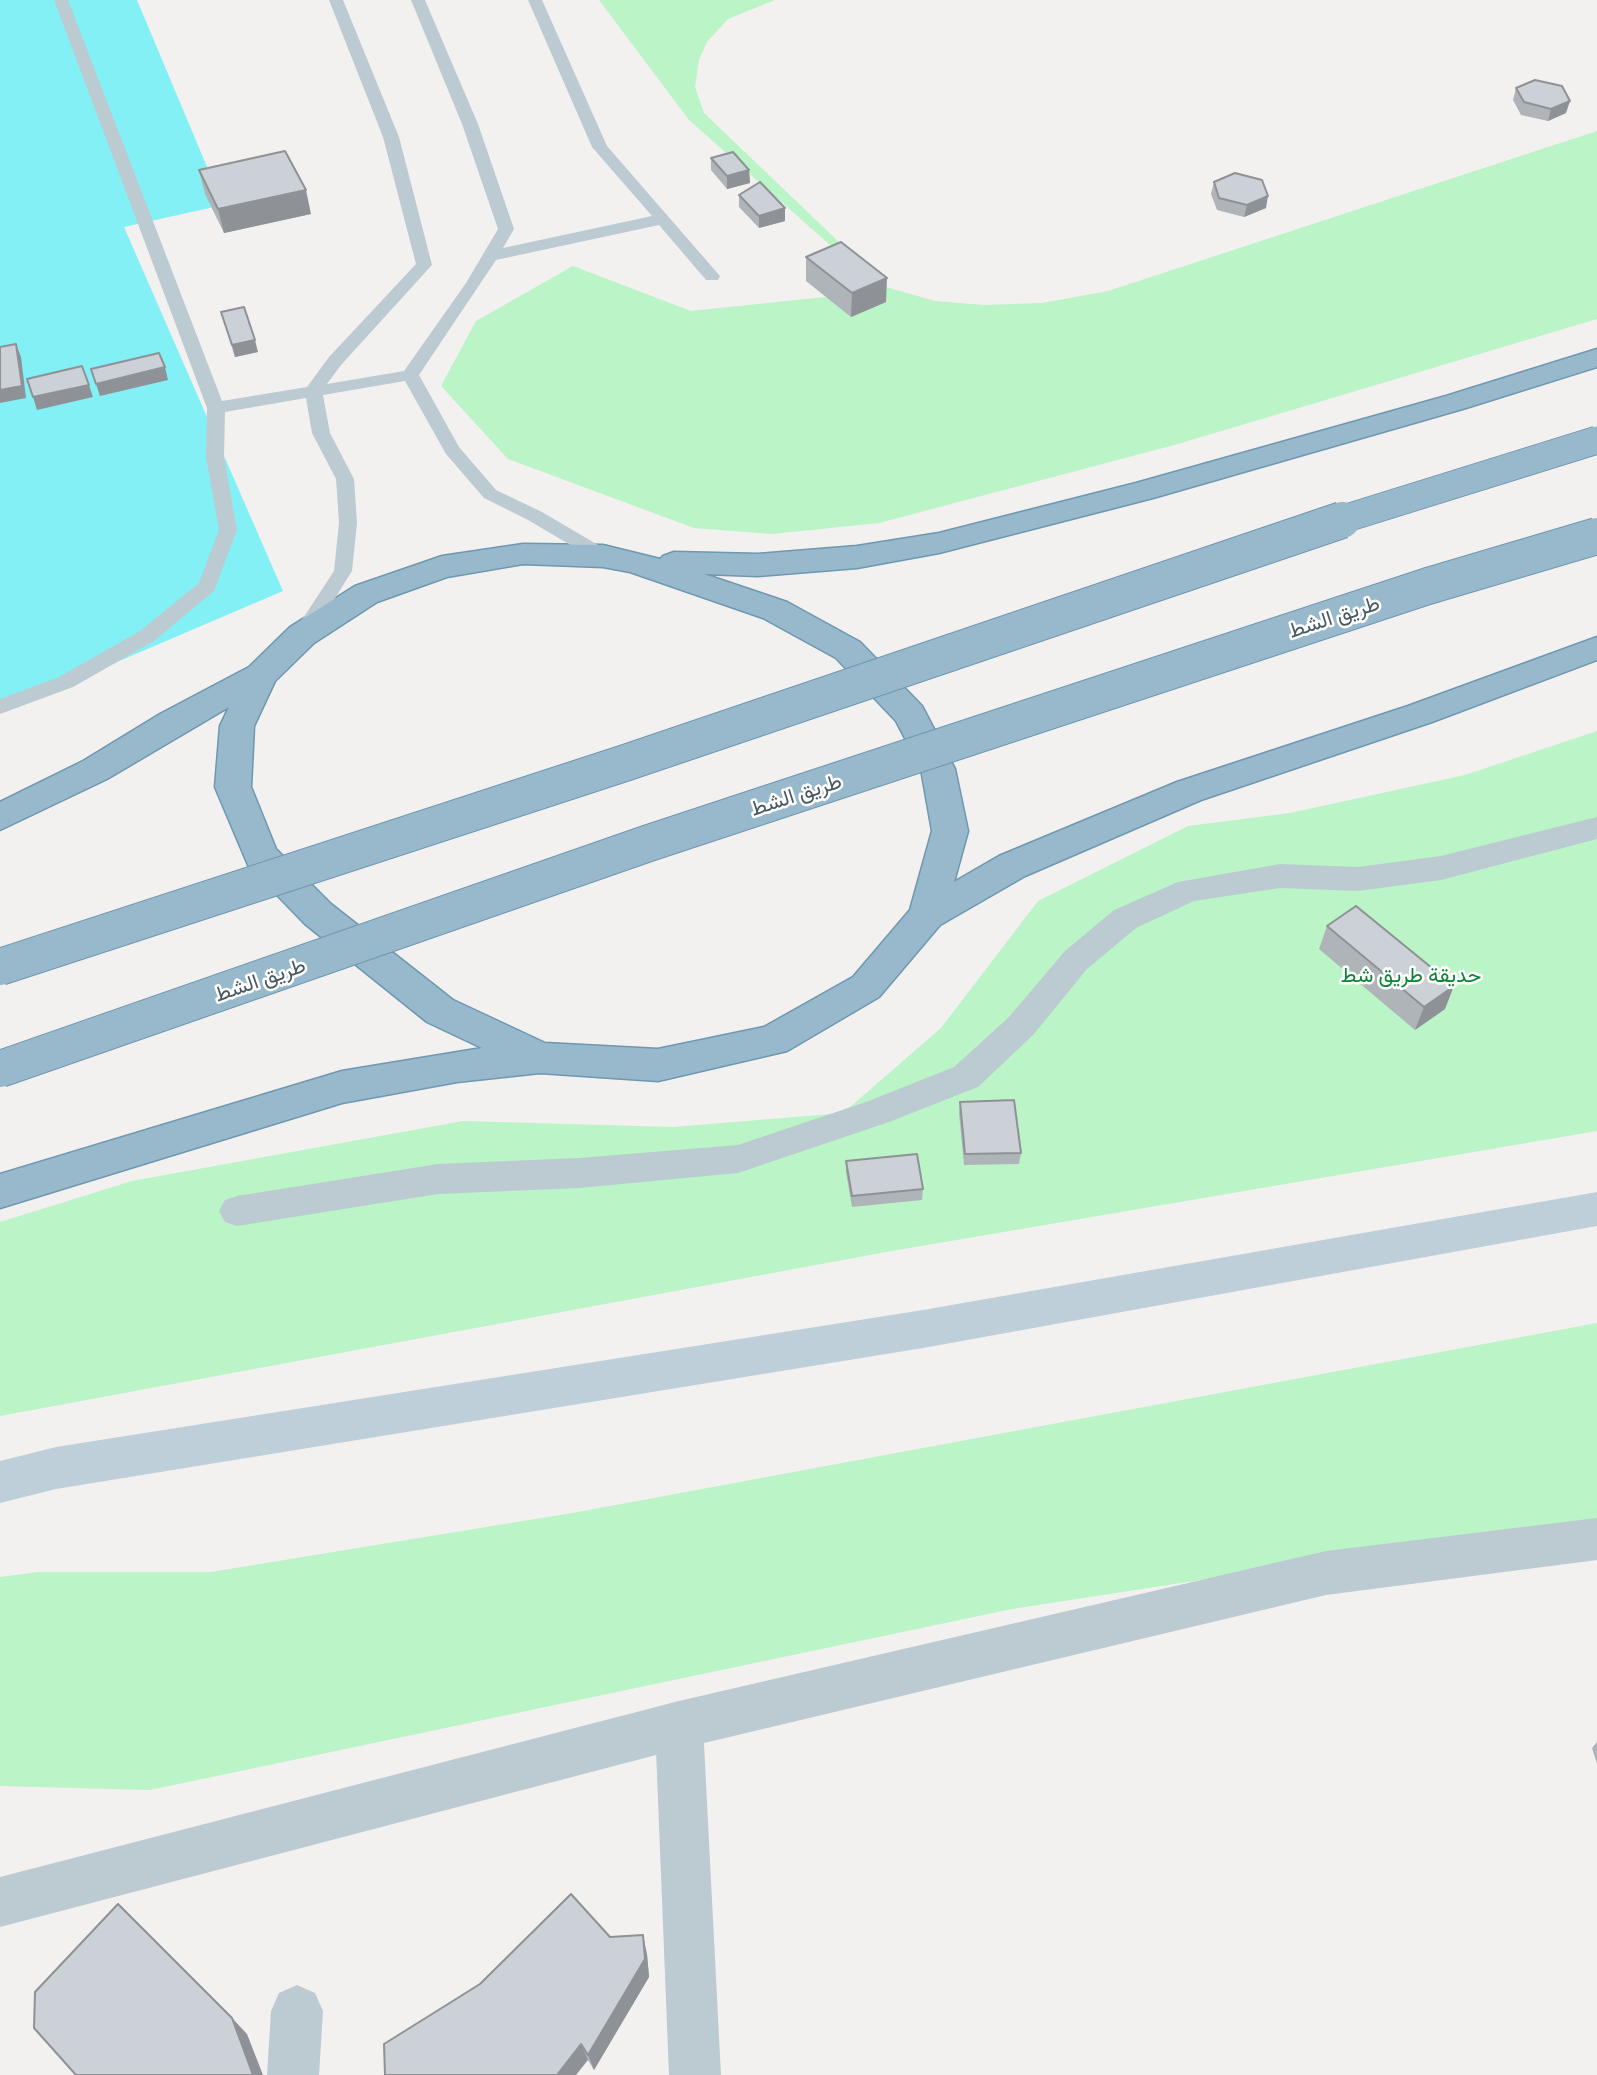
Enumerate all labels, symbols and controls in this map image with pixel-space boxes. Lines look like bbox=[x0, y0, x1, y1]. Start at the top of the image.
street label: طريق الشط bbox=[1285, 590, 1383, 644]
street label: طريق الشط bbox=[747, 768, 845, 822]
street label: طريق الشط bbox=[211, 953, 309, 1007]
park label: حديقة طريق شط bbox=[1341, 962, 1481, 988]

